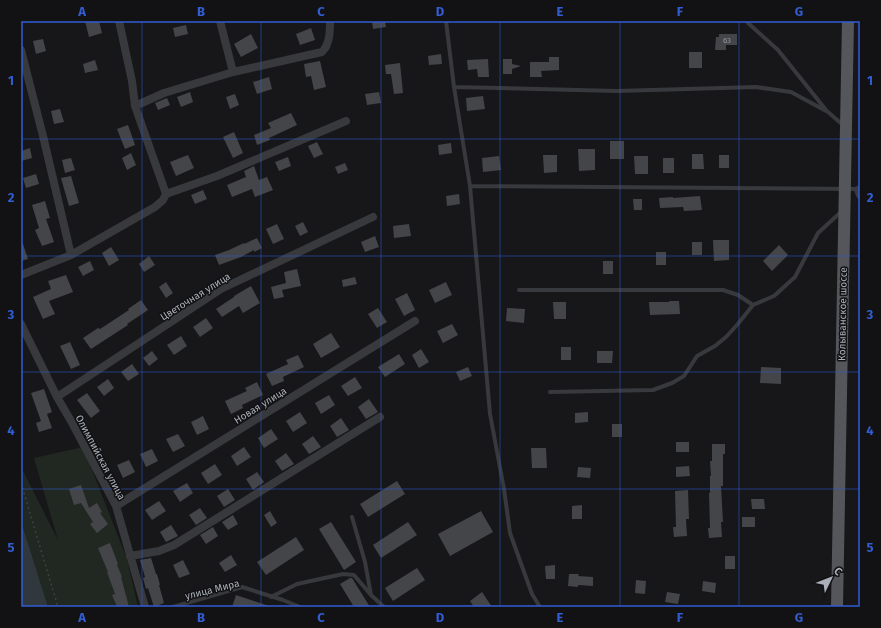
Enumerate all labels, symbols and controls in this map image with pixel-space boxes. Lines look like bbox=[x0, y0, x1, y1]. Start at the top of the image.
text: A bbox=[77, 4, 86, 19]
text: B bbox=[197, 4, 205, 19]
text: C bbox=[317, 4, 325, 19]
text: D bbox=[436, 4, 445, 19]
text: E bbox=[557, 4, 564, 19]
text: F bbox=[677, 4, 684, 19]
text: G bbox=[795, 4, 803, 19]
house number: 63 bbox=[723, 36, 731, 45]
text: 1 bbox=[8, 73, 14, 88]
text: 1 bbox=[867, 73, 873, 88]
text: 2 bbox=[8, 190, 15, 205]
text: 2 bbox=[867, 190, 874, 205]
street label: Колыванское шоссе bbox=[836, 267, 850, 361]
street label: Цветочная улица bbox=[158, 270, 233, 323]
text: 3 bbox=[7, 307, 15, 322]
text: 3 bbox=[866, 307, 874, 322]
street label: Новая улица bbox=[232, 385, 289, 427]
street label: Олимпийская улица bbox=[73, 413, 128, 502]
text: 4 bbox=[7, 423, 15, 438]
text: 4 bbox=[866, 423, 874, 438]
text: 5 bbox=[8, 540, 15, 555]
text: 5 bbox=[867, 540, 874, 555]
north arrow bbox=[811, 558, 851, 598]
text: С bbox=[831, 565, 845, 579]
street label: улица Мира bbox=[184, 577, 241, 603]
text: A bbox=[77, 610, 86, 625]
text: B bbox=[197, 610, 205, 625]
text: C bbox=[317, 610, 325, 625]
text: D bbox=[436, 610, 445, 625]
text: E bbox=[557, 610, 564, 625]
text: F bbox=[677, 610, 684, 625]
text: G bbox=[795, 610, 803, 625]

